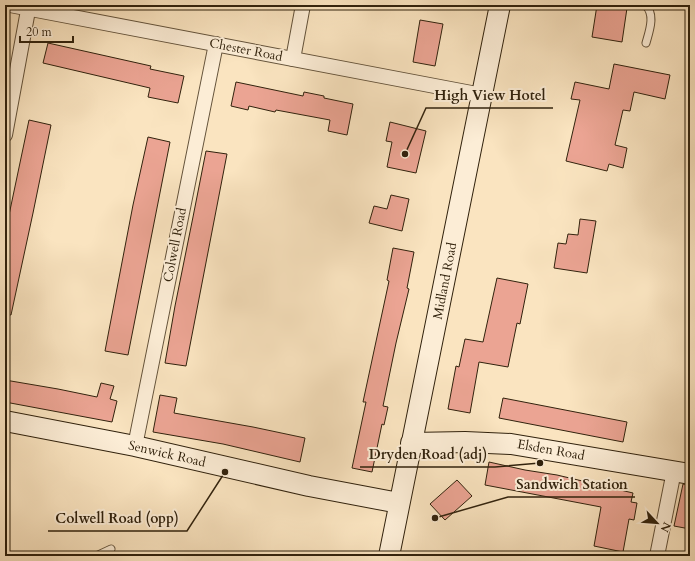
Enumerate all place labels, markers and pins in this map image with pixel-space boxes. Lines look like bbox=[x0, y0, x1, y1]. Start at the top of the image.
callout: High View Hotel bbox=[426, 82, 553, 108]
callout: Dryden Road (adj) bbox=[360, 441, 495, 467]
callout: Sandwich Station bbox=[508, 471, 635, 497]
callout: Colwell Road (opp) bbox=[48, 505, 187, 531]

